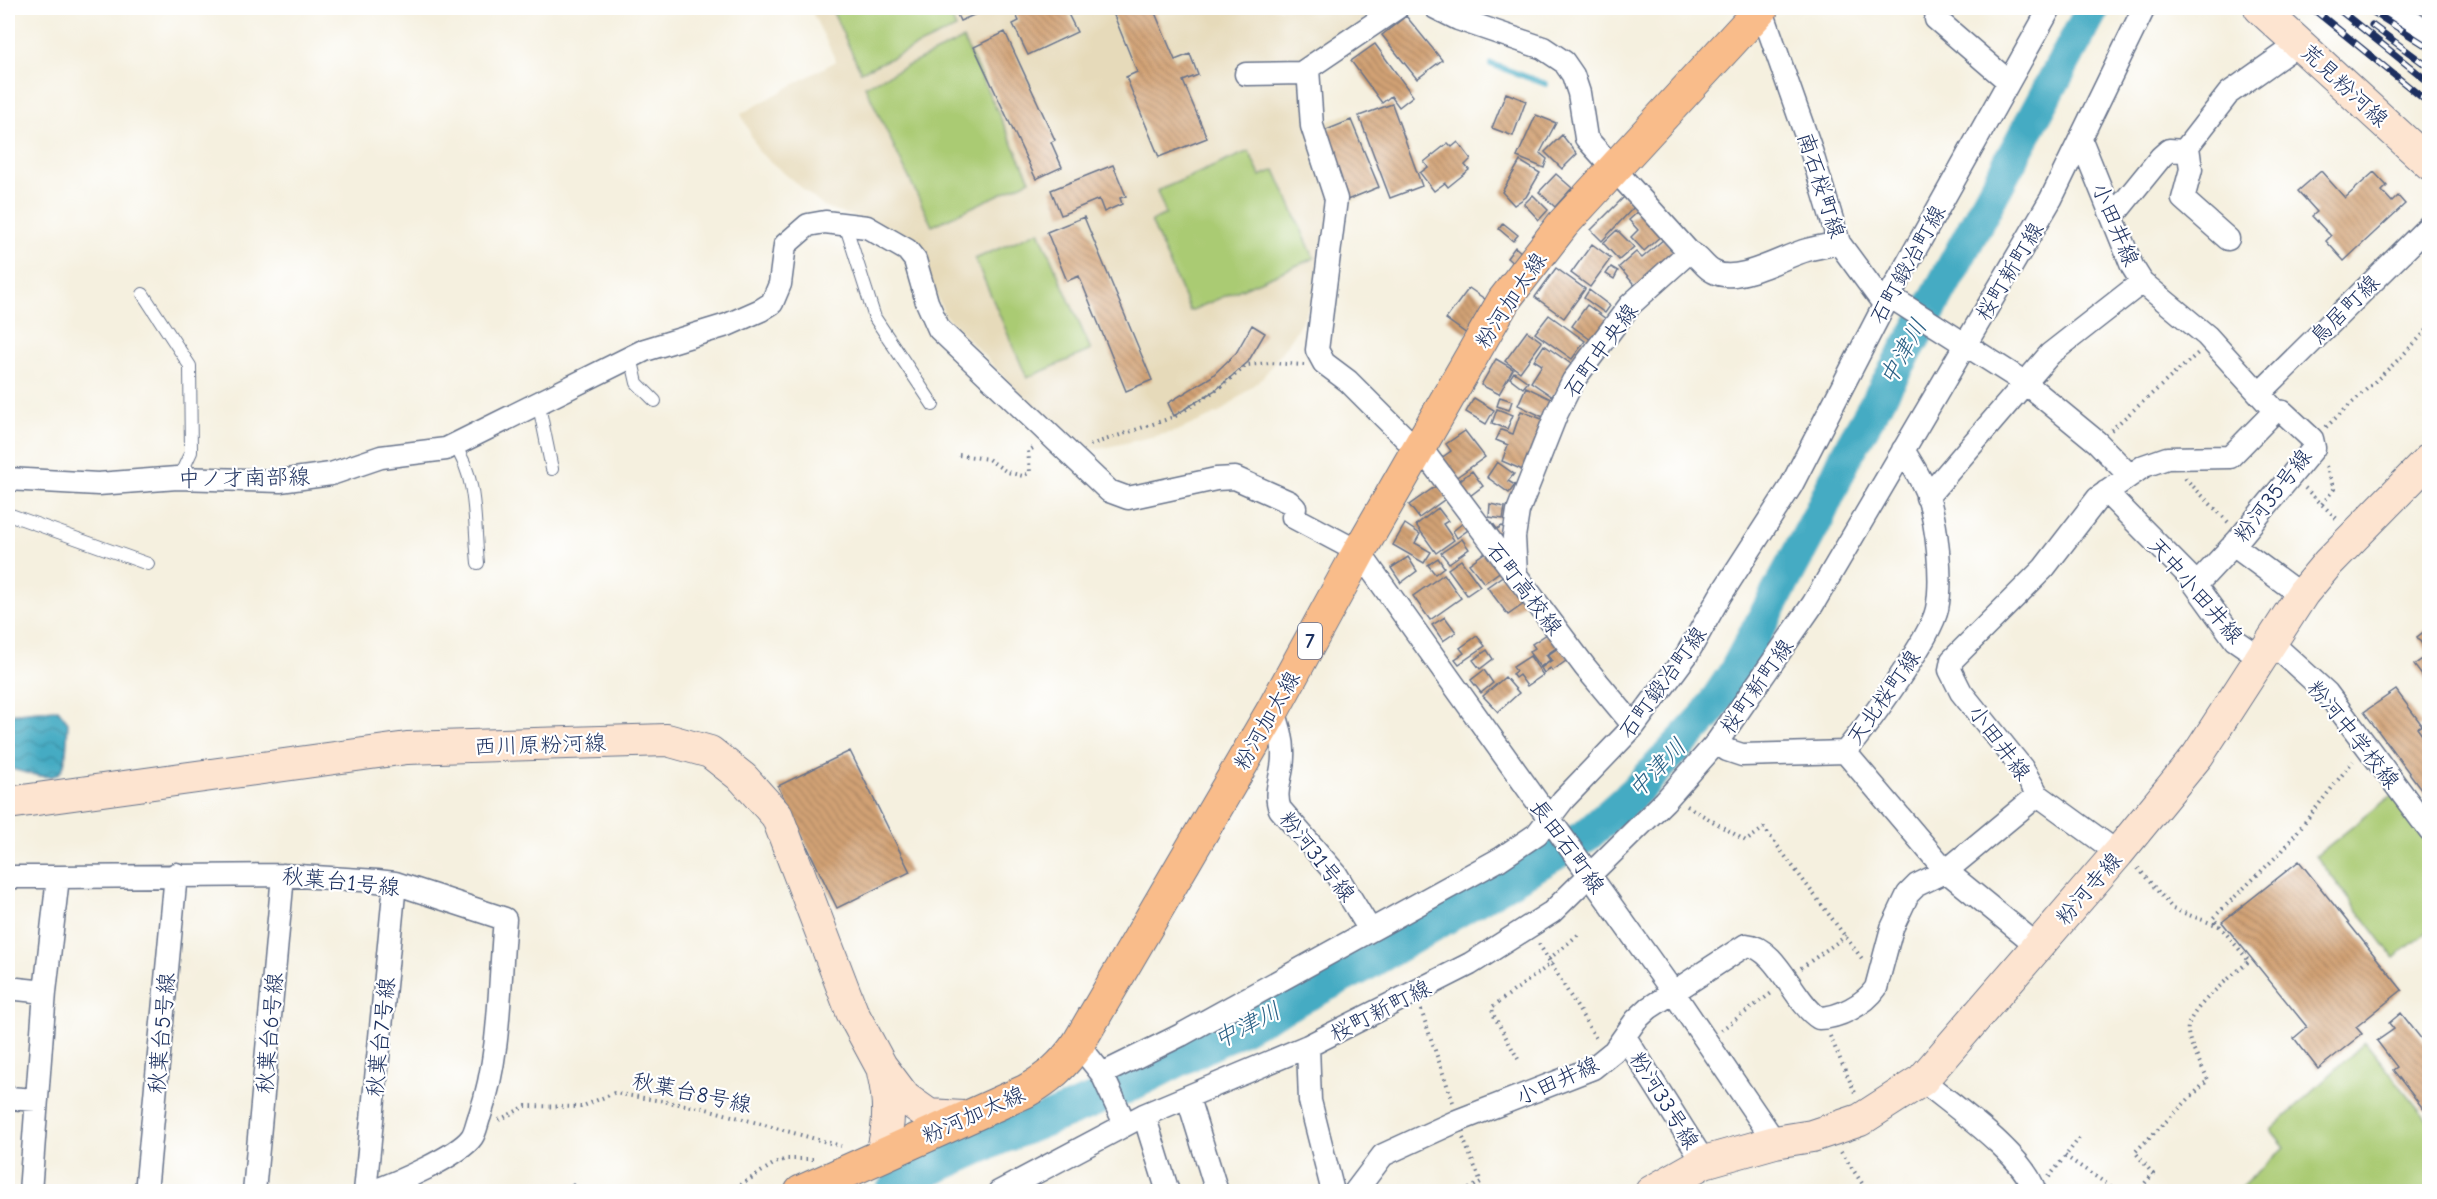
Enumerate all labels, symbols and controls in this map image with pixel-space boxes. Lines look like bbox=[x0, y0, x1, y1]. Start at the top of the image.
street label: 荒見粉河線 bbox=[2295, 39, 2393, 133]
street label: 南石桜町線 bbox=[1792, 129, 1850, 242]
street label: 小田井線 bbox=[2086, 179, 2144, 270]
street label: 石町鍛冶町線 bbox=[1865, 200, 1951, 329]
street label: 桜町新町線 bbox=[1970, 218, 2049, 325]
street label: 粉河加太線 bbox=[1469, 248, 1552, 353]
street label: 鳥居町線 bbox=[2304, 269, 2385, 350]
street label: 石町中央線 bbox=[1558, 298, 1644, 403]
water label: 中津川 bbox=[1873, 314, 1933, 390]
street label: 粉河35号線 bbox=[2228, 444, 2317, 547]
street label: 中ノ才南部線 bbox=[178, 464, 310, 492]
street label: 天中小田井線 bbox=[2142, 532, 2248, 649]
street label: 石町高校線 bbox=[1481, 537, 1568, 640]
street label: 石町鍛冶町線 bbox=[1613, 622, 1712, 744]
road number: 7 bbox=[1298, 623, 1322, 659]
street label: 桜町新町線 bbox=[1715, 634, 1799, 739]
street label: 天北桜町線 bbox=[1842, 645, 1926, 750]
street label: 粉河加太線 bbox=[1228, 666, 1306, 775]
street label: 粉河中学校線 bbox=[2302, 675, 2405, 794]
street label: 小田井線 bbox=[1962, 700, 2036, 786]
street label: 西川原粉河線 bbox=[474, 730, 606, 760]
water label: 中津川 bbox=[1622, 732, 1692, 804]
street label: 長田石町線 bbox=[1524, 794, 1610, 899]
street label: 粉河31号線 bbox=[1274, 806, 1361, 907]
street label: 粉河寺線 bbox=[2050, 847, 2127, 930]
street label: 秋葉台1号線 bbox=[281, 863, 401, 901]
street label: 秋葉台5号線 bbox=[144, 971, 180, 1095]
street label: 秋葉台6号線 bbox=[252, 971, 288, 1095]
street label: 桜町新町線 bbox=[1326, 974, 1435, 1047]
street label: 秋葉台7号線 bbox=[362, 976, 400, 1098]
water label: 中津川 bbox=[1209, 996, 1285, 1054]
street label: 粉河33号線 bbox=[1624, 1047, 1704, 1154]
street label: 小田井線 bbox=[1512, 1051, 1603, 1111]
street label: 秋葉台8号線 bbox=[630, 1068, 754, 1118]
street label: 粉河加太線 bbox=[918, 1081, 1029, 1149]

